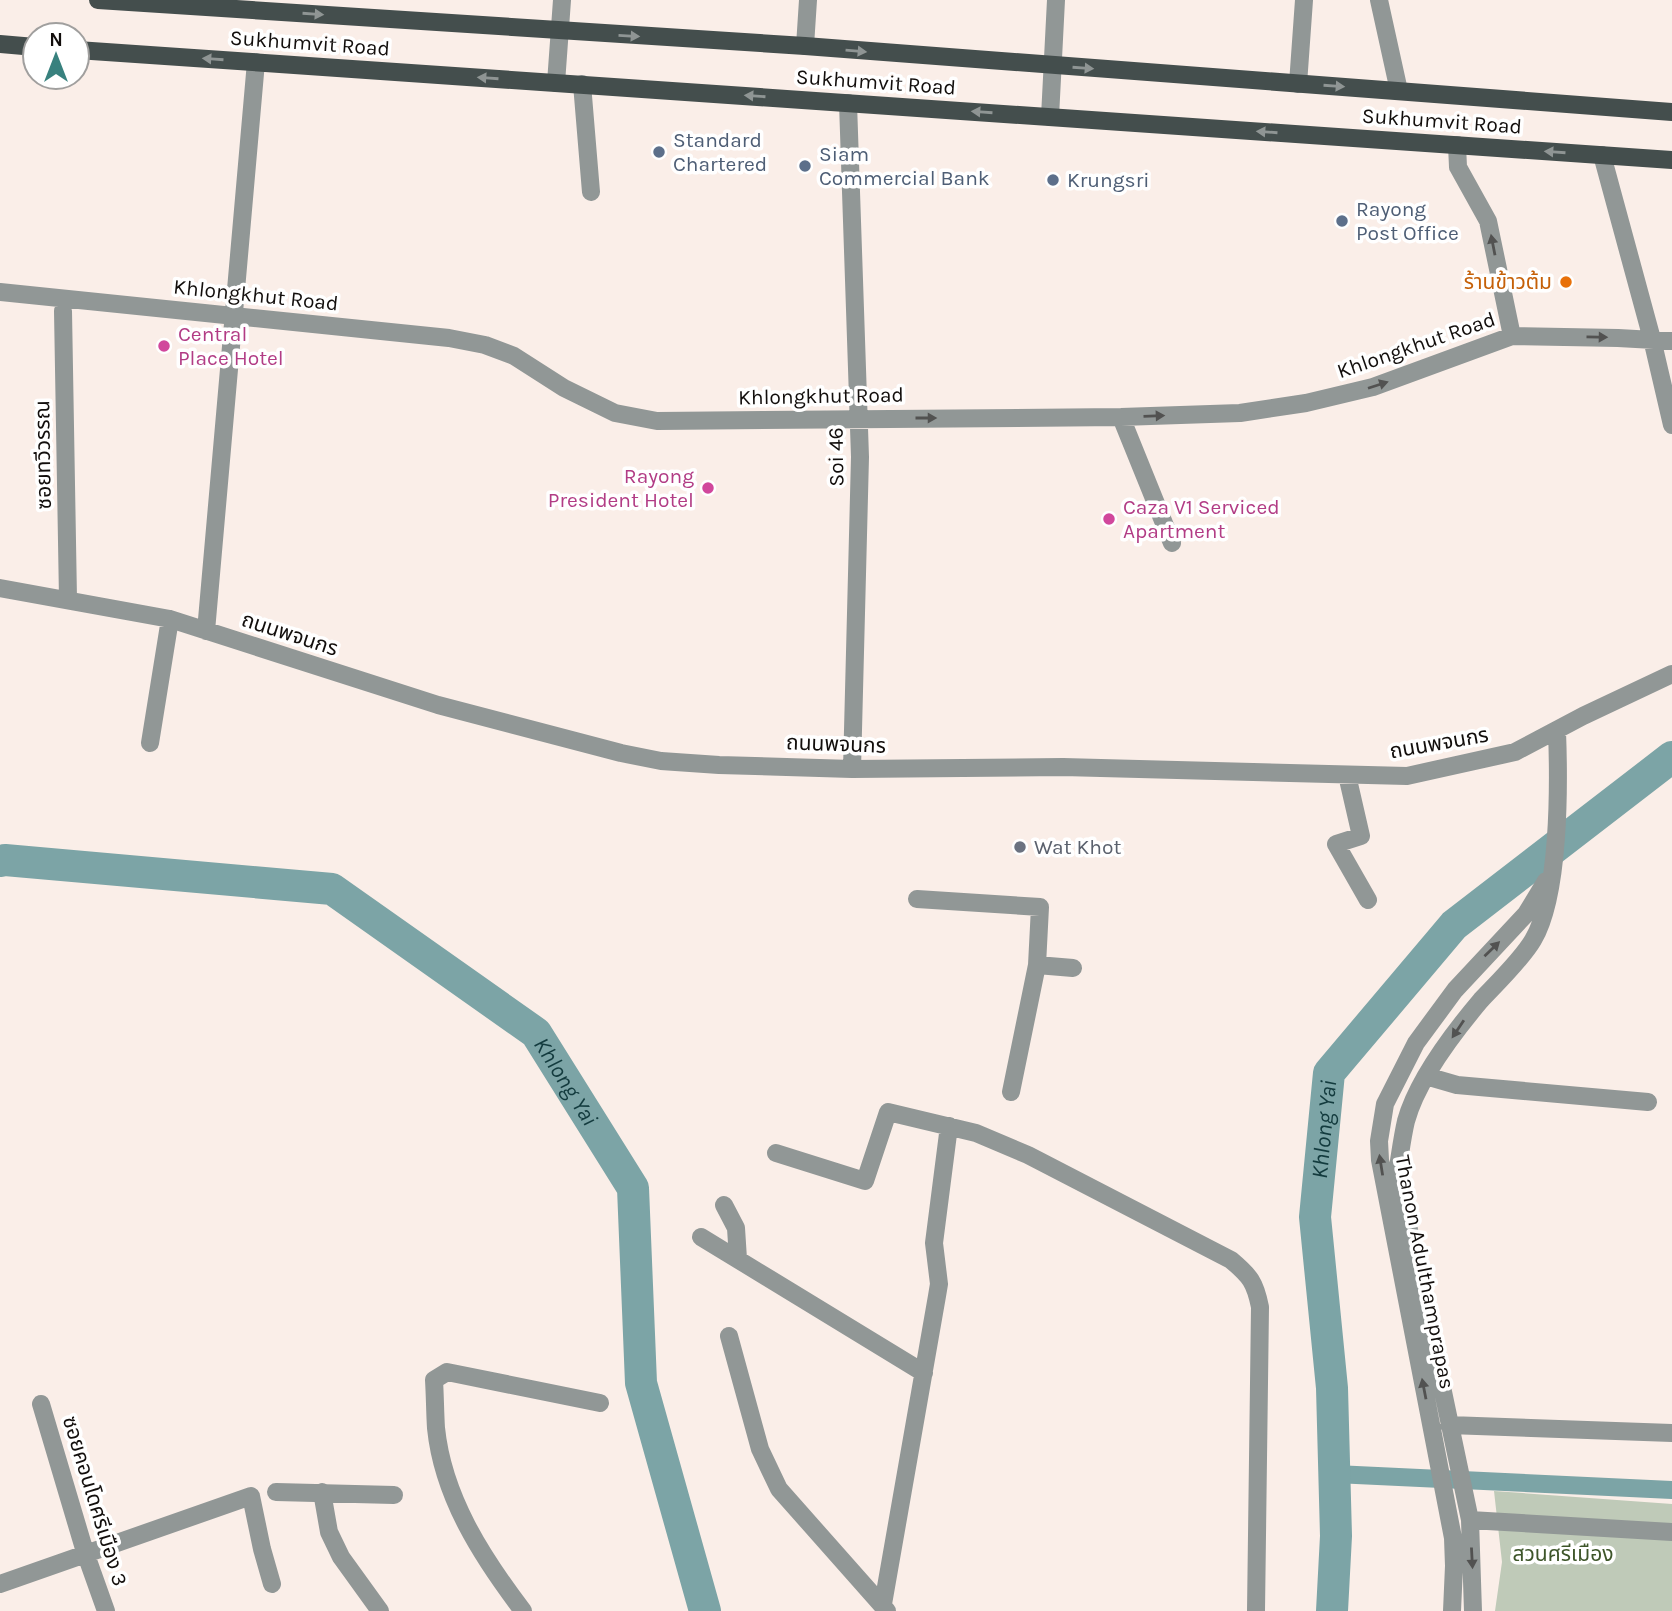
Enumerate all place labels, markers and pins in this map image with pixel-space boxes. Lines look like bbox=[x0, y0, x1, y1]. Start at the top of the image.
place label: Standard Chartered bbox=[673, 128, 767, 176]
place label: Siam Commercial Bank bbox=[819, 142, 990, 190]
marker: Standard Chartered bbox=[651, 144, 667, 160]
marker: Siam Commercial Bank bbox=[797, 158, 813, 174]
place label: Krungsri bbox=[1067, 168, 1149, 192]
marker: Krungsri bbox=[1045, 172, 1061, 188]
place label: Rayong Post Office bbox=[1356, 197, 1459, 245]
marker: Rayong Post Office bbox=[1334, 213, 1350, 229]
place label: ร้านข้าวต้ม bbox=[1464, 270, 1552, 294]
marker: ร้านข้าวต้ม bbox=[1558, 274, 1574, 290]
place label: Central Place Hotel bbox=[178, 322, 284, 370]
marker: Central Place Hotel bbox=[156, 338, 172, 354]
place label: Rayong President Hotel bbox=[548, 464, 694, 512]
marker: Rayong President Hotel bbox=[700, 480, 716, 496]
place label: Caza V1 Serviced Apartment bbox=[1123, 495, 1280, 543]
marker: Caza V1 Serviced Apartment bbox=[1101, 511, 1117, 527]
place label: Wat Khot bbox=[1034, 835, 1121, 859]
marker: Wat Khot bbox=[1012, 839, 1028, 855]

